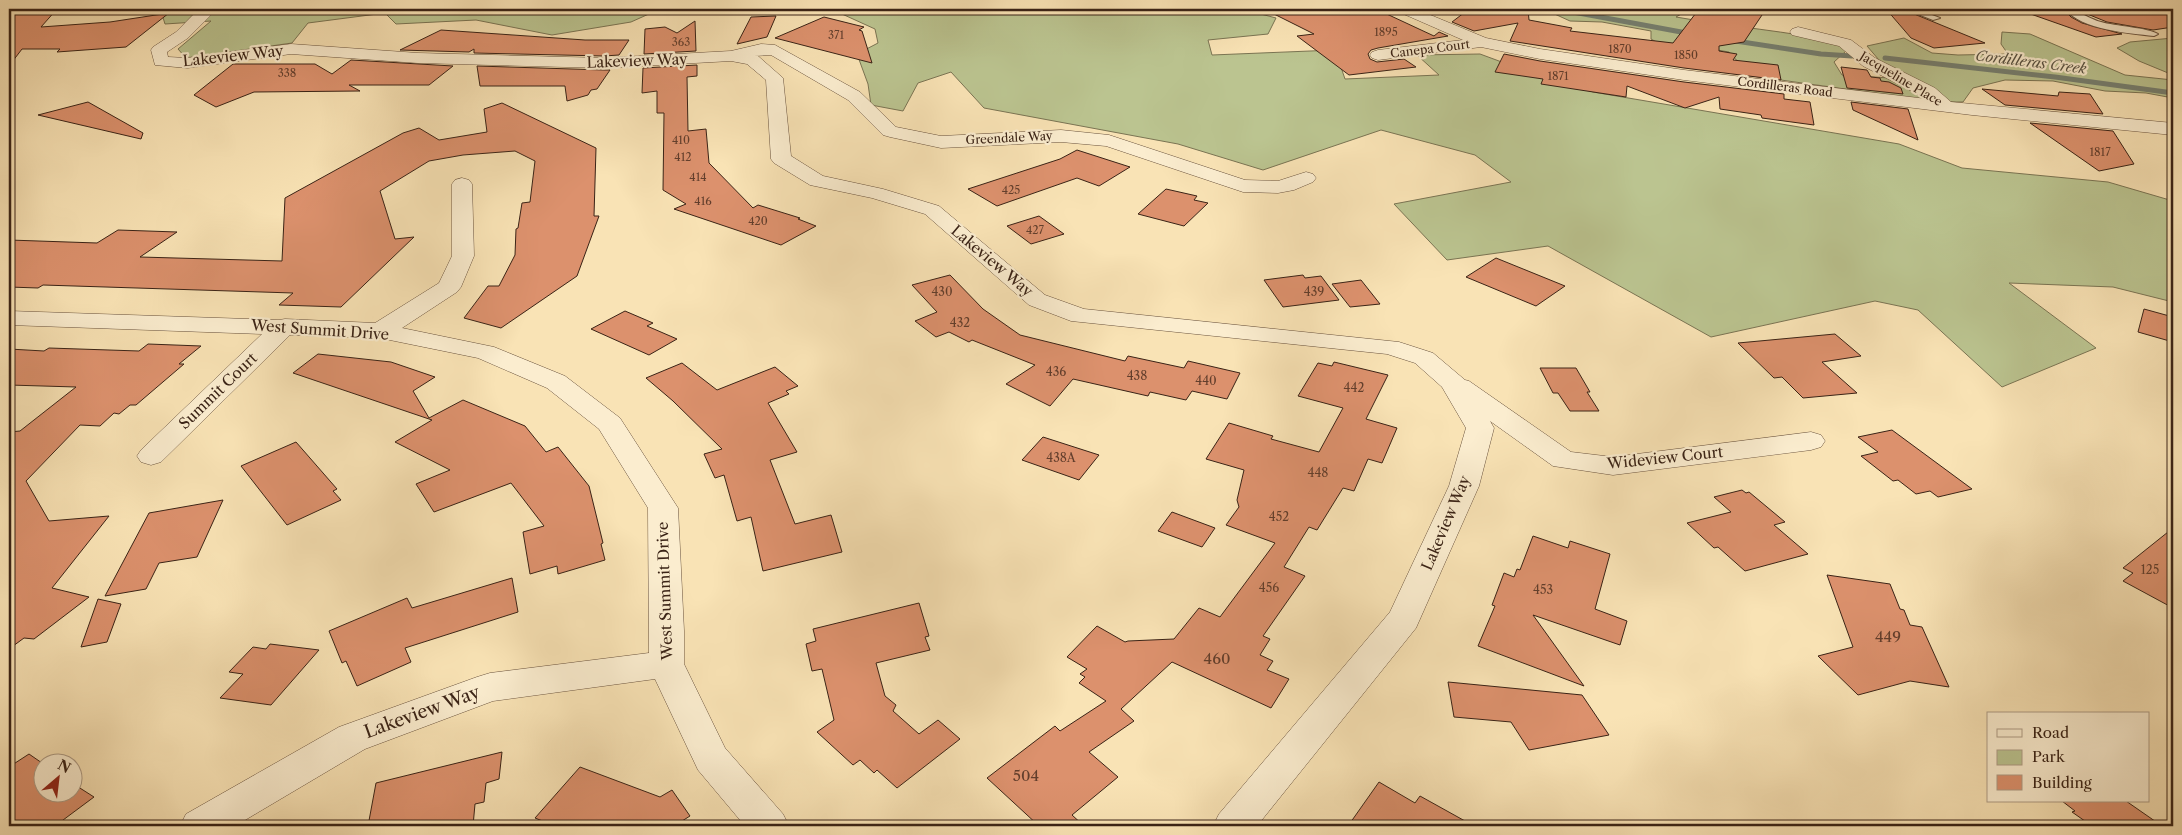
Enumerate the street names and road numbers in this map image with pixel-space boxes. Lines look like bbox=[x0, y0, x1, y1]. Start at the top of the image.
street label: Canepa Court bbox=[1389, 36, 1471, 61]
street label: Lakeview Way bbox=[182, 41, 285, 70]
street label: Jacqueline Place bbox=[1856, 47, 1945, 109]
street label: Lakeview Way bbox=[586, 49, 688, 72]
street label: Cordilleras Road bbox=[1737, 73, 1834, 100]
street label: Greendale Way bbox=[965, 128, 1053, 147]
street label: Lakeview Way bbox=[947, 221, 1038, 301]
street label: West Summit Drive bbox=[249, 315, 390, 344]
street label: Summit Court bbox=[174, 348, 261, 433]
street label: Wideview Court bbox=[1605, 442, 1725, 473]
street label: Lakeview Way bbox=[1417, 472, 1474, 573]
street label: West Summit Drive bbox=[653, 522, 676, 661]
street label: Lakeview Way bbox=[361, 681, 484, 743]

